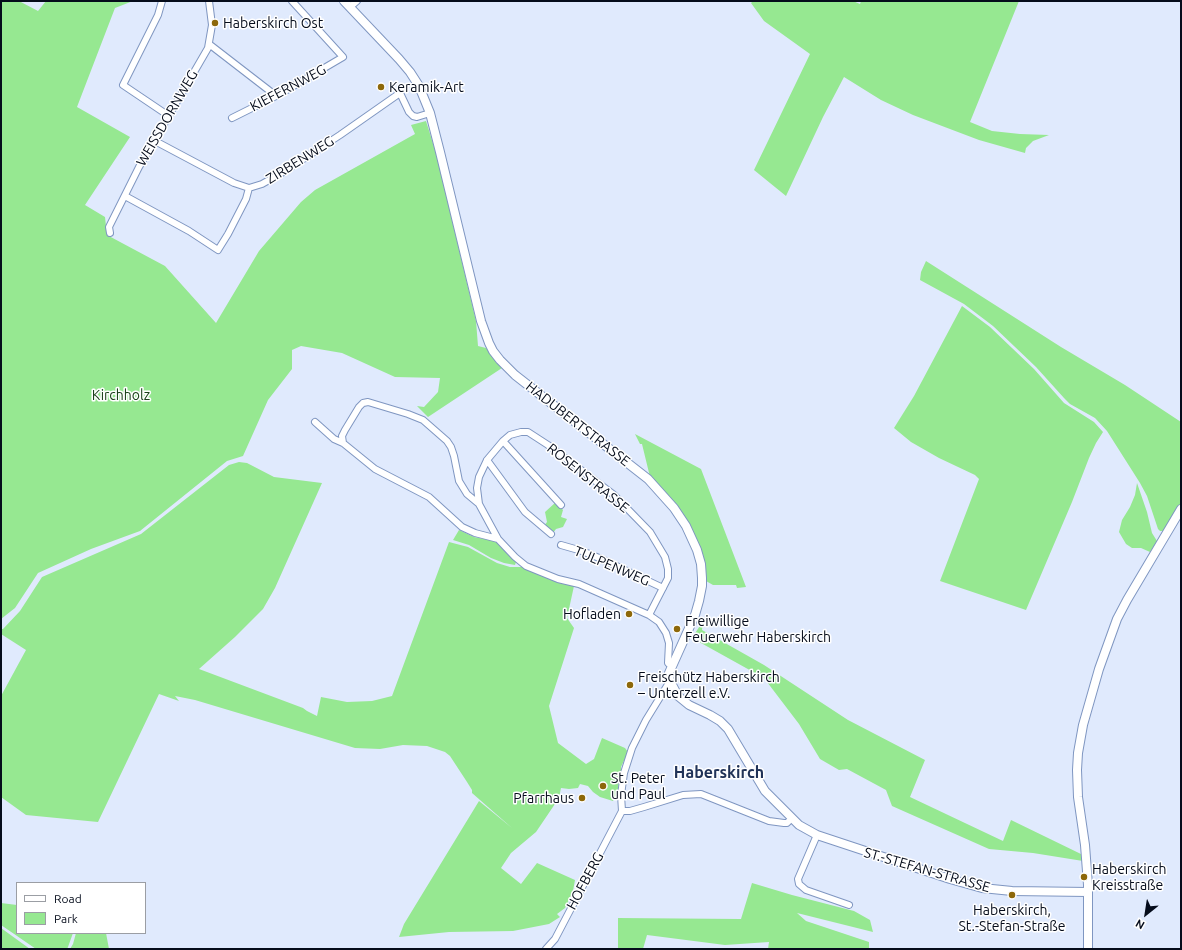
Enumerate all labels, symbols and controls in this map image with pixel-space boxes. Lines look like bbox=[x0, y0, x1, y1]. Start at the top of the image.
place label: Haberskirch Ost bbox=[223, 15, 323, 31]
marker: Haberskirch Ost bbox=[210, 18, 220, 28]
street label: KIEFERNWEG bbox=[247, 61, 329, 115]
street label: WEISSDORNWEG bbox=[133, 67, 201, 169]
place label: Keramik-Art bbox=[389, 79, 464, 95]
marker: Keramik-Art bbox=[376, 82, 386, 92]
street label: ZIRBENWEG bbox=[263, 133, 337, 187]
street label: HADUBERTSTRASSE bbox=[523, 378, 633, 470]
park label: Kirchholz bbox=[92, 387, 150, 403]
street label: ROSENSTRASSE bbox=[544, 440, 632, 516]
street label: TULPENWEG bbox=[572, 543, 652, 589]
place label: Hofladen bbox=[563, 606, 621, 622]
marker: Hofladen bbox=[624, 609, 634, 619]
place label: Freiwillige Feuerwehr Haberskirch bbox=[685, 613, 831, 646]
marker: Freiwillige Feuerwehr Haberskirch bbox=[672, 624, 682, 634]
place label: Freischütz Haberskirch – Unterzell e.V. bbox=[638, 669, 780, 702]
marker: Freischütz Haberskirch – Unterzell e.V. bbox=[625, 680, 635, 690]
district label: Haberskirch bbox=[674, 763, 764, 783]
place label: St. Peter und Paul bbox=[611, 770, 665, 802]
marker: St. Peter und Paul bbox=[598, 781, 608, 791]
place label: Pfarrhaus bbox=[513, 790, 574, 806]
marker: Pfarrhaus bbox=[577, 793, 587, 803]
street label: ST.-STEFAN-STRASSE bbox=[862, 844, 992, 896]
street label: HOFBERG bbox=[563, 849, 607, 913]
place label: Haberskirch Kreisstraße bbox=[1092, 861, 1167, 894]
marker: Haberskirch Kreisstraße bbox=[1079, 872, 1089, 882]
legend bbox=[16, 882, 146, 934]
marker: Haberskirch, St.-Stefan-Straße bbox=[1007, 890, 1017, 900]
text: Road bbox=[54, 892, 82, 905]
north arrow bbox=[1126, 894, 1166, 934]
place label: Haberskirch, St.-Stefan-Straße bbox=[958, 902, 1066, 934]
text: Park bbox=[54, 912, 78, 925]
text: N bbox=[1133, 917, 1147, 932]

